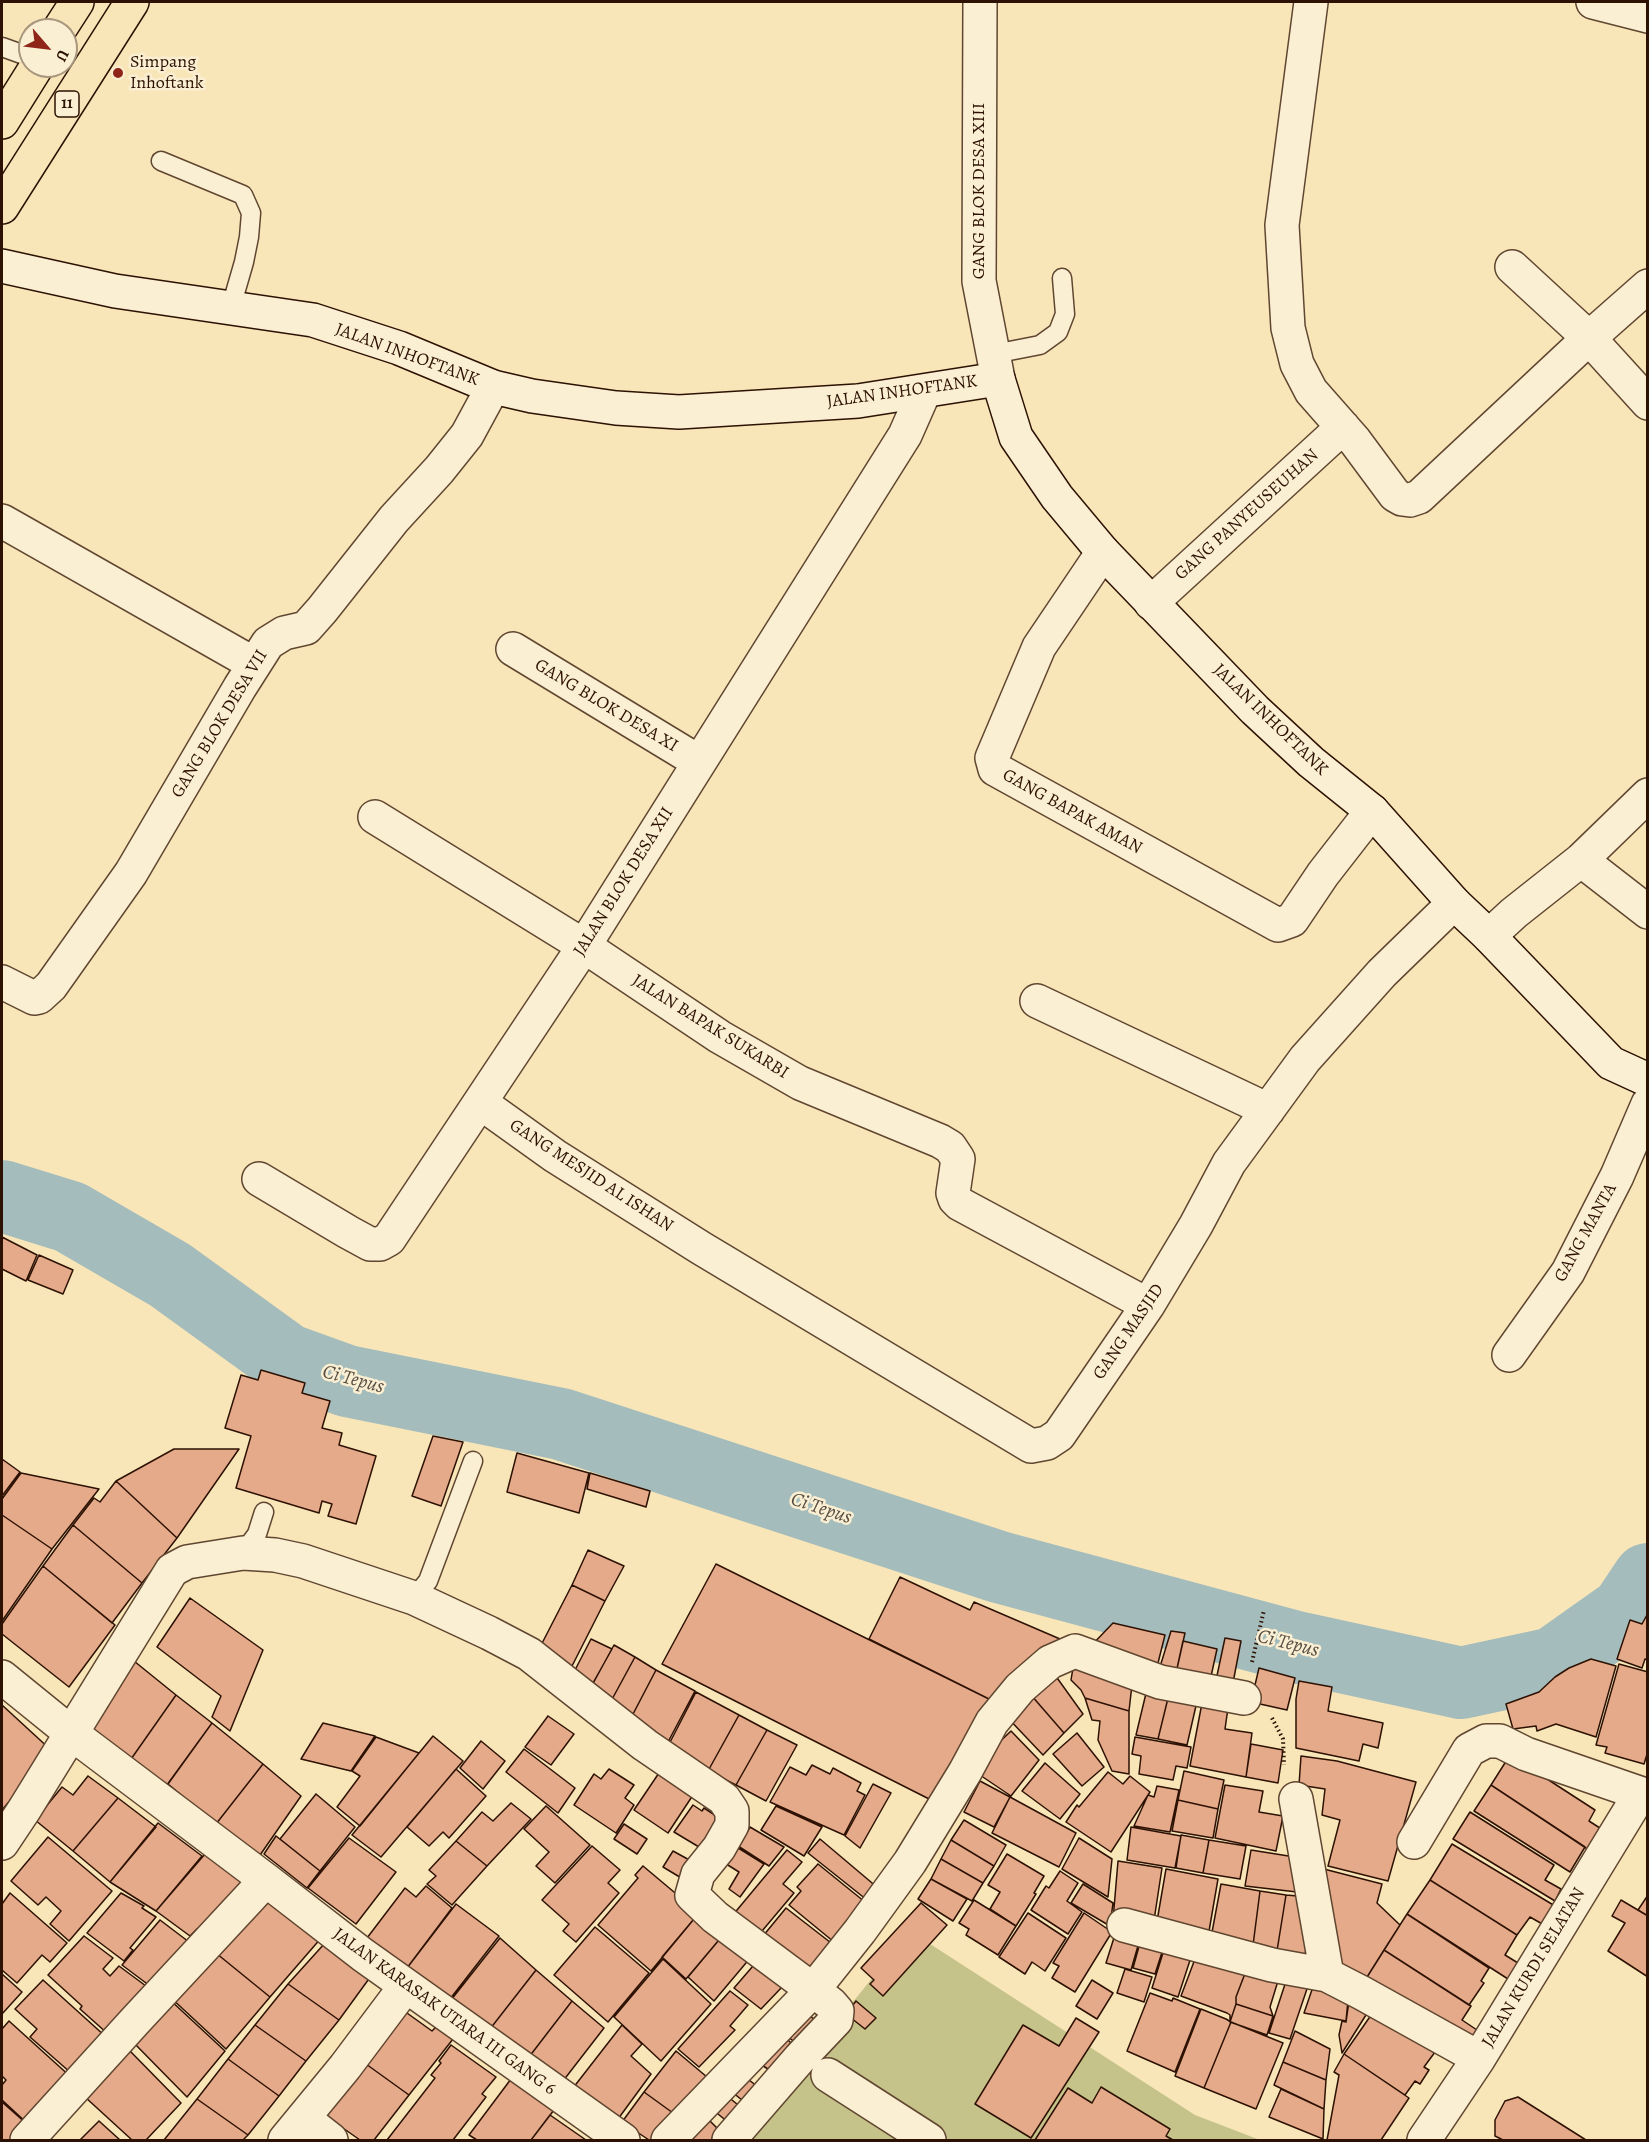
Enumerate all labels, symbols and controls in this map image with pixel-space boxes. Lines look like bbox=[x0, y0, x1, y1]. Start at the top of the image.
north arrow bbox=[18, 18, 78, 78]
text: U bbox=[50, 46, 74, 65]
place label: Simpang Inhoftank bbox=[130, 52, 204, 94]
marker: Simpang Inhoftank bbox=[111, 66, 125, 80]
road number: 11 bbox=[55, 91, 79, 117]
street label: GANG BLOK DESA XIII bbox=[969, 103, 991, 279]
street label: JALAN INHOFTANK bbox=[332, 319, 482, 391]
street label: JALAN INHOFTANK bbox=[825, 371, 979, 413]
street label: GANG PANYEUSEUHAN bbox=[1171, 445, 1323, 585]
street label: GANG BLOK DESA VII bbox=[167, 646, 273, 802]
street label: GANG BLOK DESA XI bbox=[530, 655, 682, 757]
street label: JALAN INHOFTANK bbox=[1208, 660, 1332, 780]
street label: GANG BAPAK AMAN bbox=[998, 765, 1146, 859]
street label: JALAN BLOK DESA XII bbox=[569, 803, 679, 961]
street label: JALAN BAPAK SUKARBI bbox=[628, 970, 792, 1084]
street label: GANG MESJID AL ISHAN bbox=[505, 1115, 677, 1237]
street label: GANG MANTA bbox=[1550, 1180, 1622, 1286]
street label: GANG MASJID bbox=[1089, 1280, 1169, 1384]
water label: Ci Tepus bbox=[320, 1360, 386, 1400]
water label: Ci Tepus bbox=[788, 1488, 854, 1530]
water label: Ci Tepus bbox=[1255, 1625, 1321, 1663]
street label: JALAN KURDI SELATAN bbox=[1478, 1884, 1590, 2052]
street label: JALAN KARASAK UTARA III GANG 6 bbox=[328, 1924, 560, 2100]

